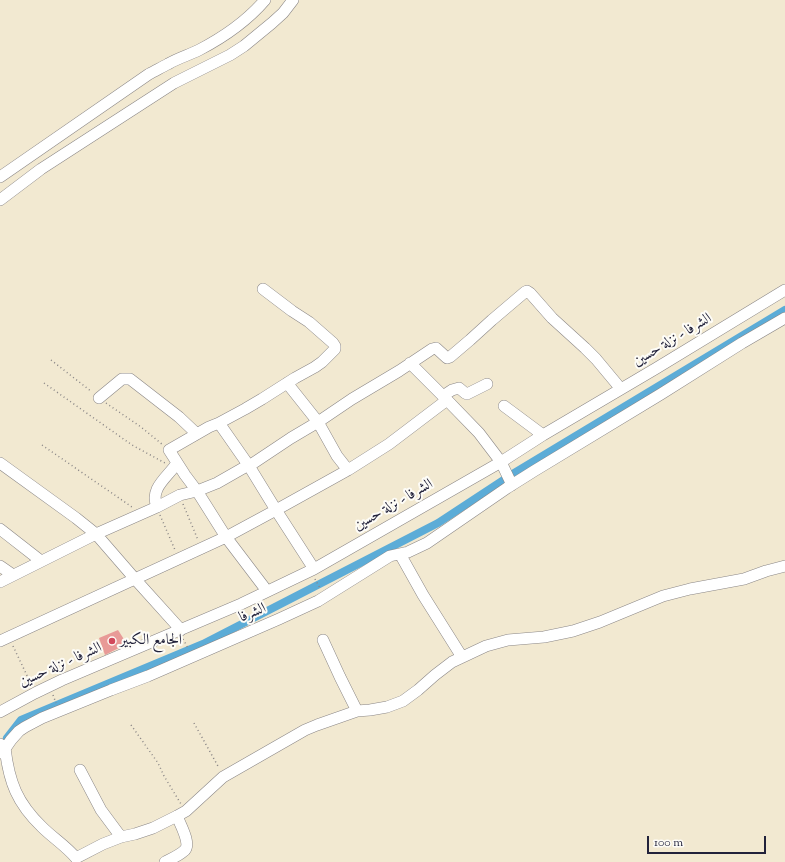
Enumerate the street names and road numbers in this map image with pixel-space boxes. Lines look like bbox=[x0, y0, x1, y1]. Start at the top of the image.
street label: الشرفا - نزلة حسين bbox=[630, 310, 716, 372]
street label: الشرفا - نزلة حسين bbox=[351, 476, 437, 536]
street label: الشرفا bbox=[237, 600, 269, 628]
street label: الشرفا - نزلة حسين bbox=[17, 640, 105, 692]

